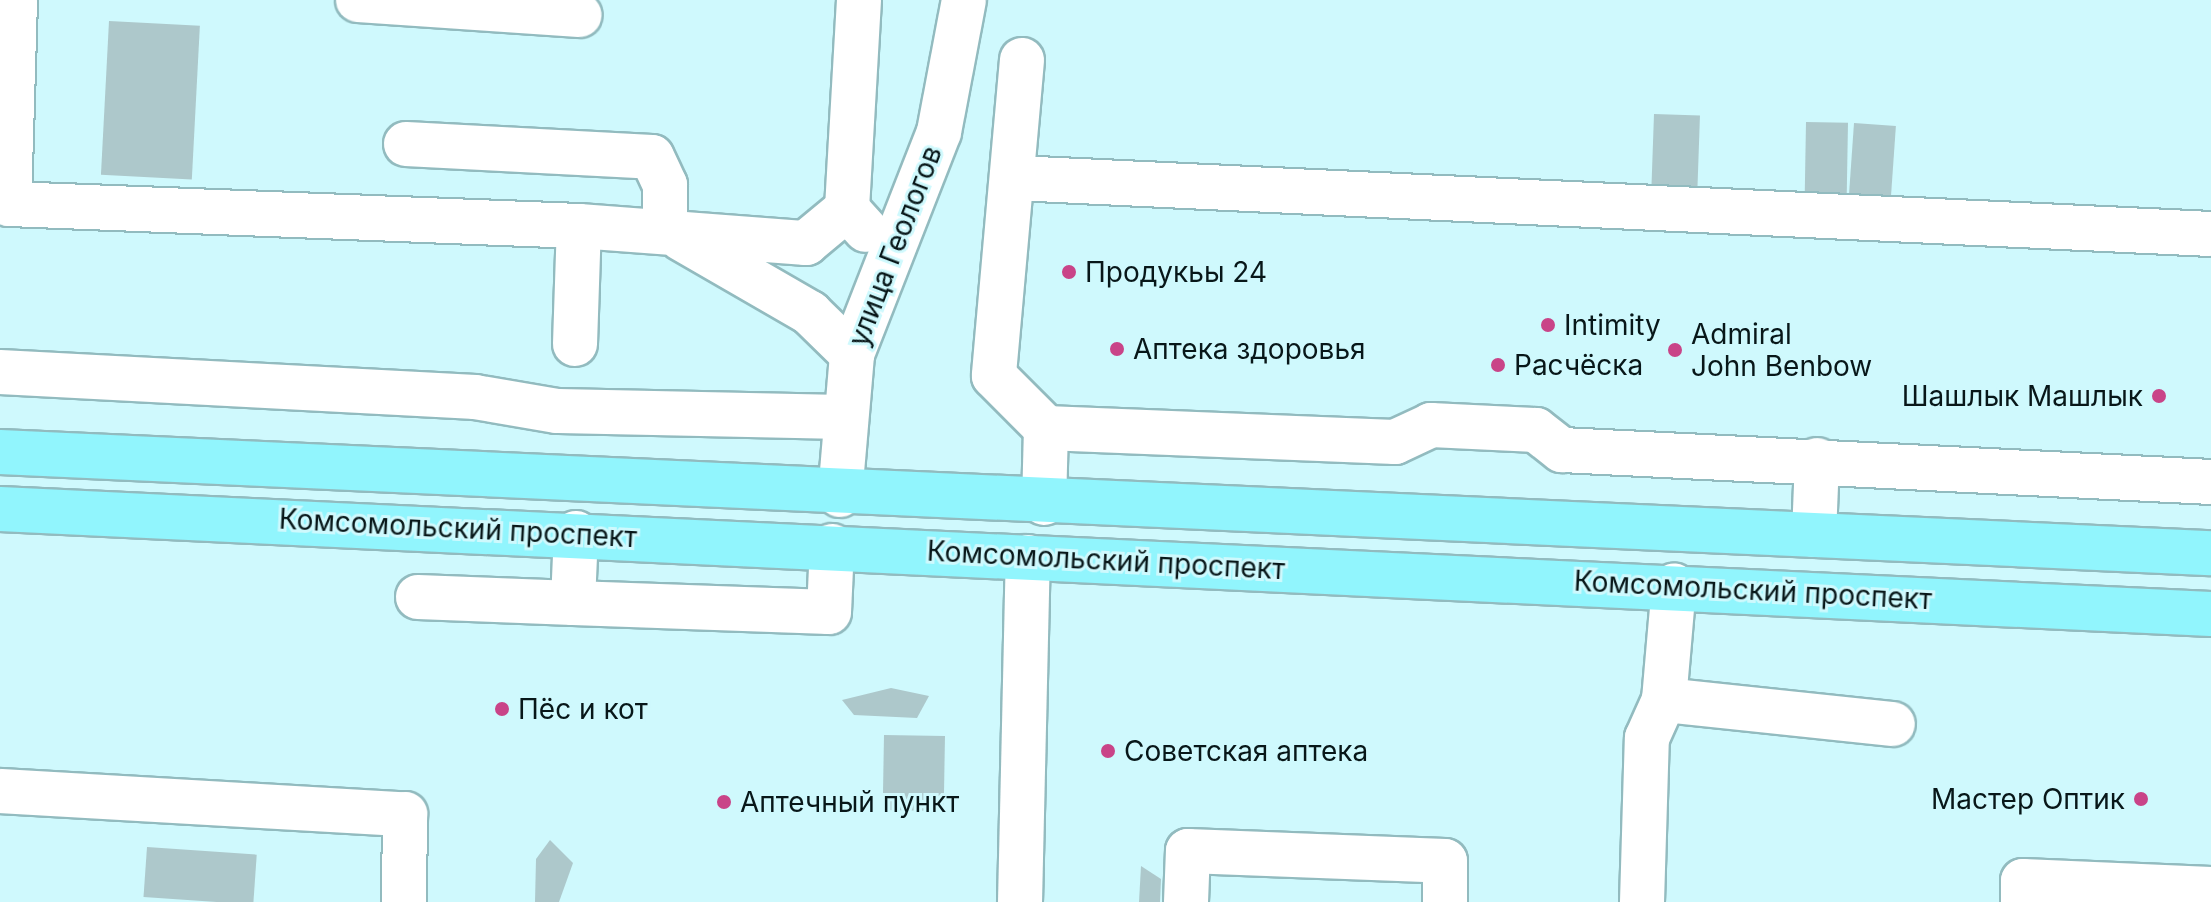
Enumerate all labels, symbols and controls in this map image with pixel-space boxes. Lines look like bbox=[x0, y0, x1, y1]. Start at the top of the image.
street label: улица Геологов bbox=[841, 141, 949, 351]
place label: Продукьы 24 bbox=[1085, 255, 1267, 289]
marker: Продукьы 24 bbox=[1060, 263, 1078, 281]
place label: Intimity bbox=[1564, 308, 1661, 342]
marker: Intimity bbox=[1539, 316, 1557, 334]
place label: Admiral John Benbow bbox=[1691, 317, 1872, 383]
place label: Аптека здоровья bbox=[1133, 332, 1366, 366]
marker: Аптека здоровья bbox=[1108, 340, 1126, 358]
marker: Admiral John Benbow bbox=[1666, 341, 1684, 359]
place label: Расчёска bbox=[1514, 348, 1643, 382]
marker: Расчёска bbox=[1489, 356, 1507, 374]
place label: Шашлык Машлык bbox=[1902, 379, 2143, 413]
marker: Шашлык Машлык bbox=[2150, 387, 2168, 405]
street label: Комсомольский проспект bbox=[278, 502, 638, 554]
street label: Комсомольский проспект bbox=[926, 534, 1286, 586]
street label: Комсомольский проспект bbox=[1573, 564, 1933, 616]
place label: Пёс и кот bbox=[518, 692, 648, 726]
marker: Пёс и кот bbox=[493, 700, 511, 718]
place label: Советская аптека bbox=[1124, 734, 1368, 768]
marker: Советская аптека bbox=[1099, 742, 1117, 760]
place label: Мастер Оптик bbox=[1931, 782, 2125, 816]
place label: Аптечный пункт bbox=[740, 785, 959, 819]
marker: Мастер Оптик bbox=[2132, 790, 2150, 808]
marker: Аптечный пункт bbox=[715, 793, 733, 811]

